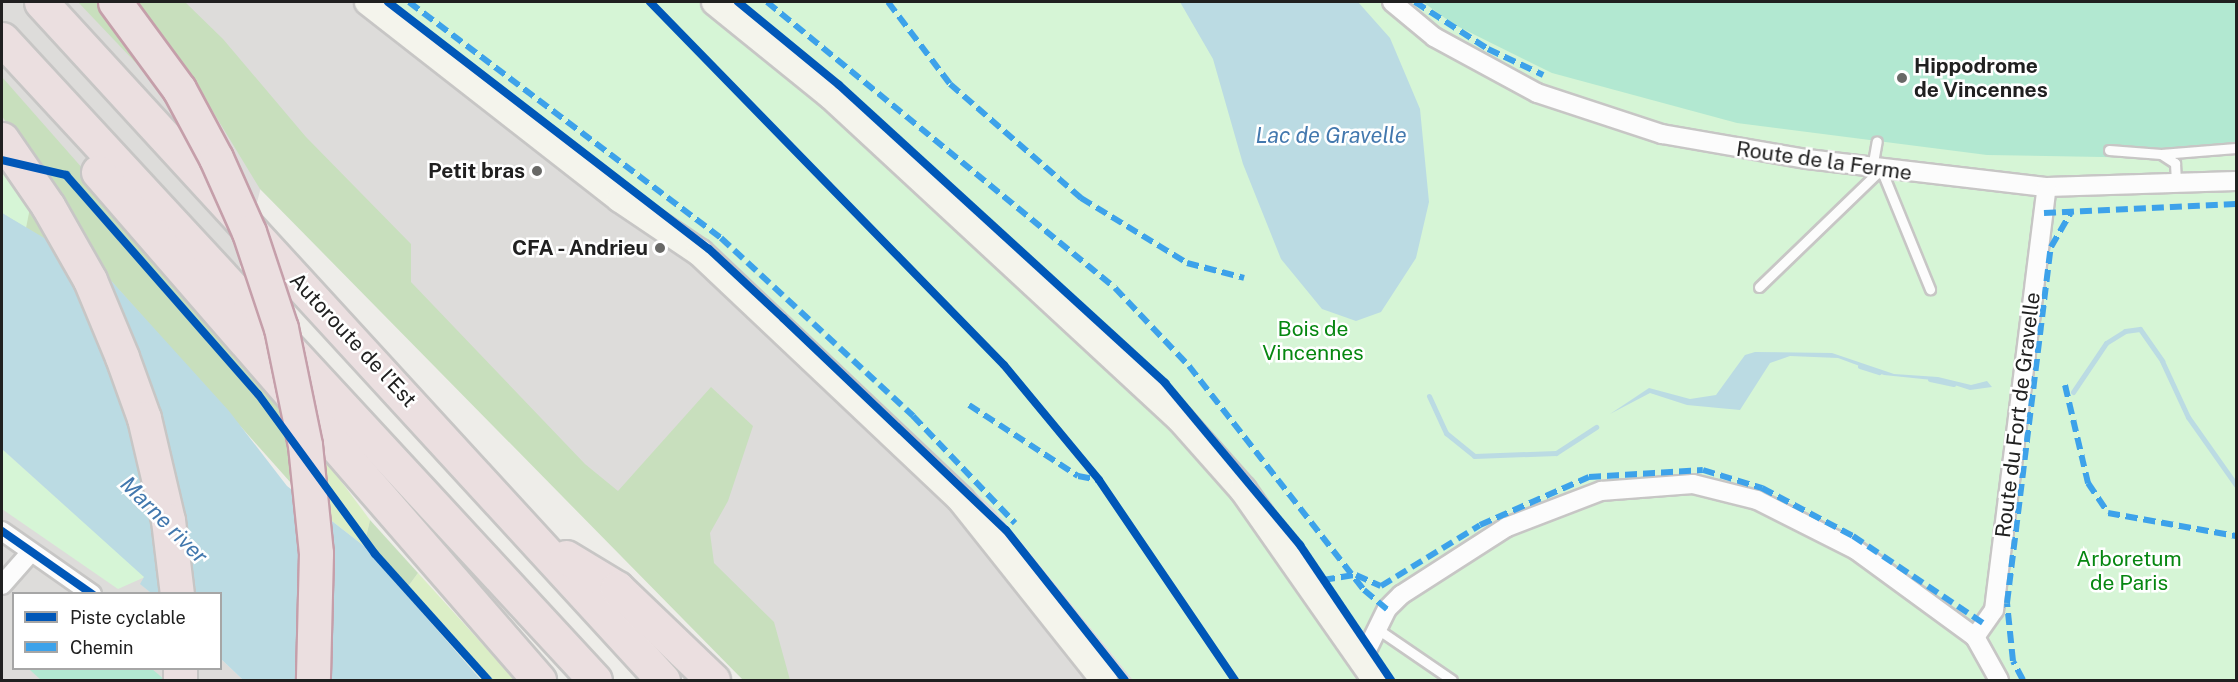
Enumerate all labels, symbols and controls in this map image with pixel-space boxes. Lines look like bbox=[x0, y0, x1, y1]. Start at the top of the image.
place label: Hippodrome de Vincennes bbox=[1914, 53, 2048, 103]
marker: Hippodrome de Vincennes bbox=[1895, 71, 1909, 85]
water label: Lac de Gravelle bbox=[1255, 123, 1407, 149]
street label: Route de la Ferme bbox=[1734, 136, 1914, 186]
place label: Petit bras bbox=[428, 158, 525, 184]
marker: Petit bras bbox=[530, 164, 544, 178]
place label: CFA - Andrieu bbox=[509, 235, 648, 261]
marker: CFA - Andrieu bbox=[653, 241, 667, 255]
street label: Autoroute de l’Est bbox=[284, 267, 422, 413]
street label: Route du Fort de Gravelle bbox=[1990, 290, 2046, 540]
park label: Bois de Vincennes bbox=[1262, 316, 1364, 366]
water label: Marne river bbox=[115, 471, 213, 569]
park label: Arboretum de Paris bbox=[2076, 546, 2182, 596]
legend bbox=[12, 592, 222, 670]
text: Piste cyclable bbox=[70, 607, 186, 628]
text: Chemin bbox=[70, 637, 134, 658]

